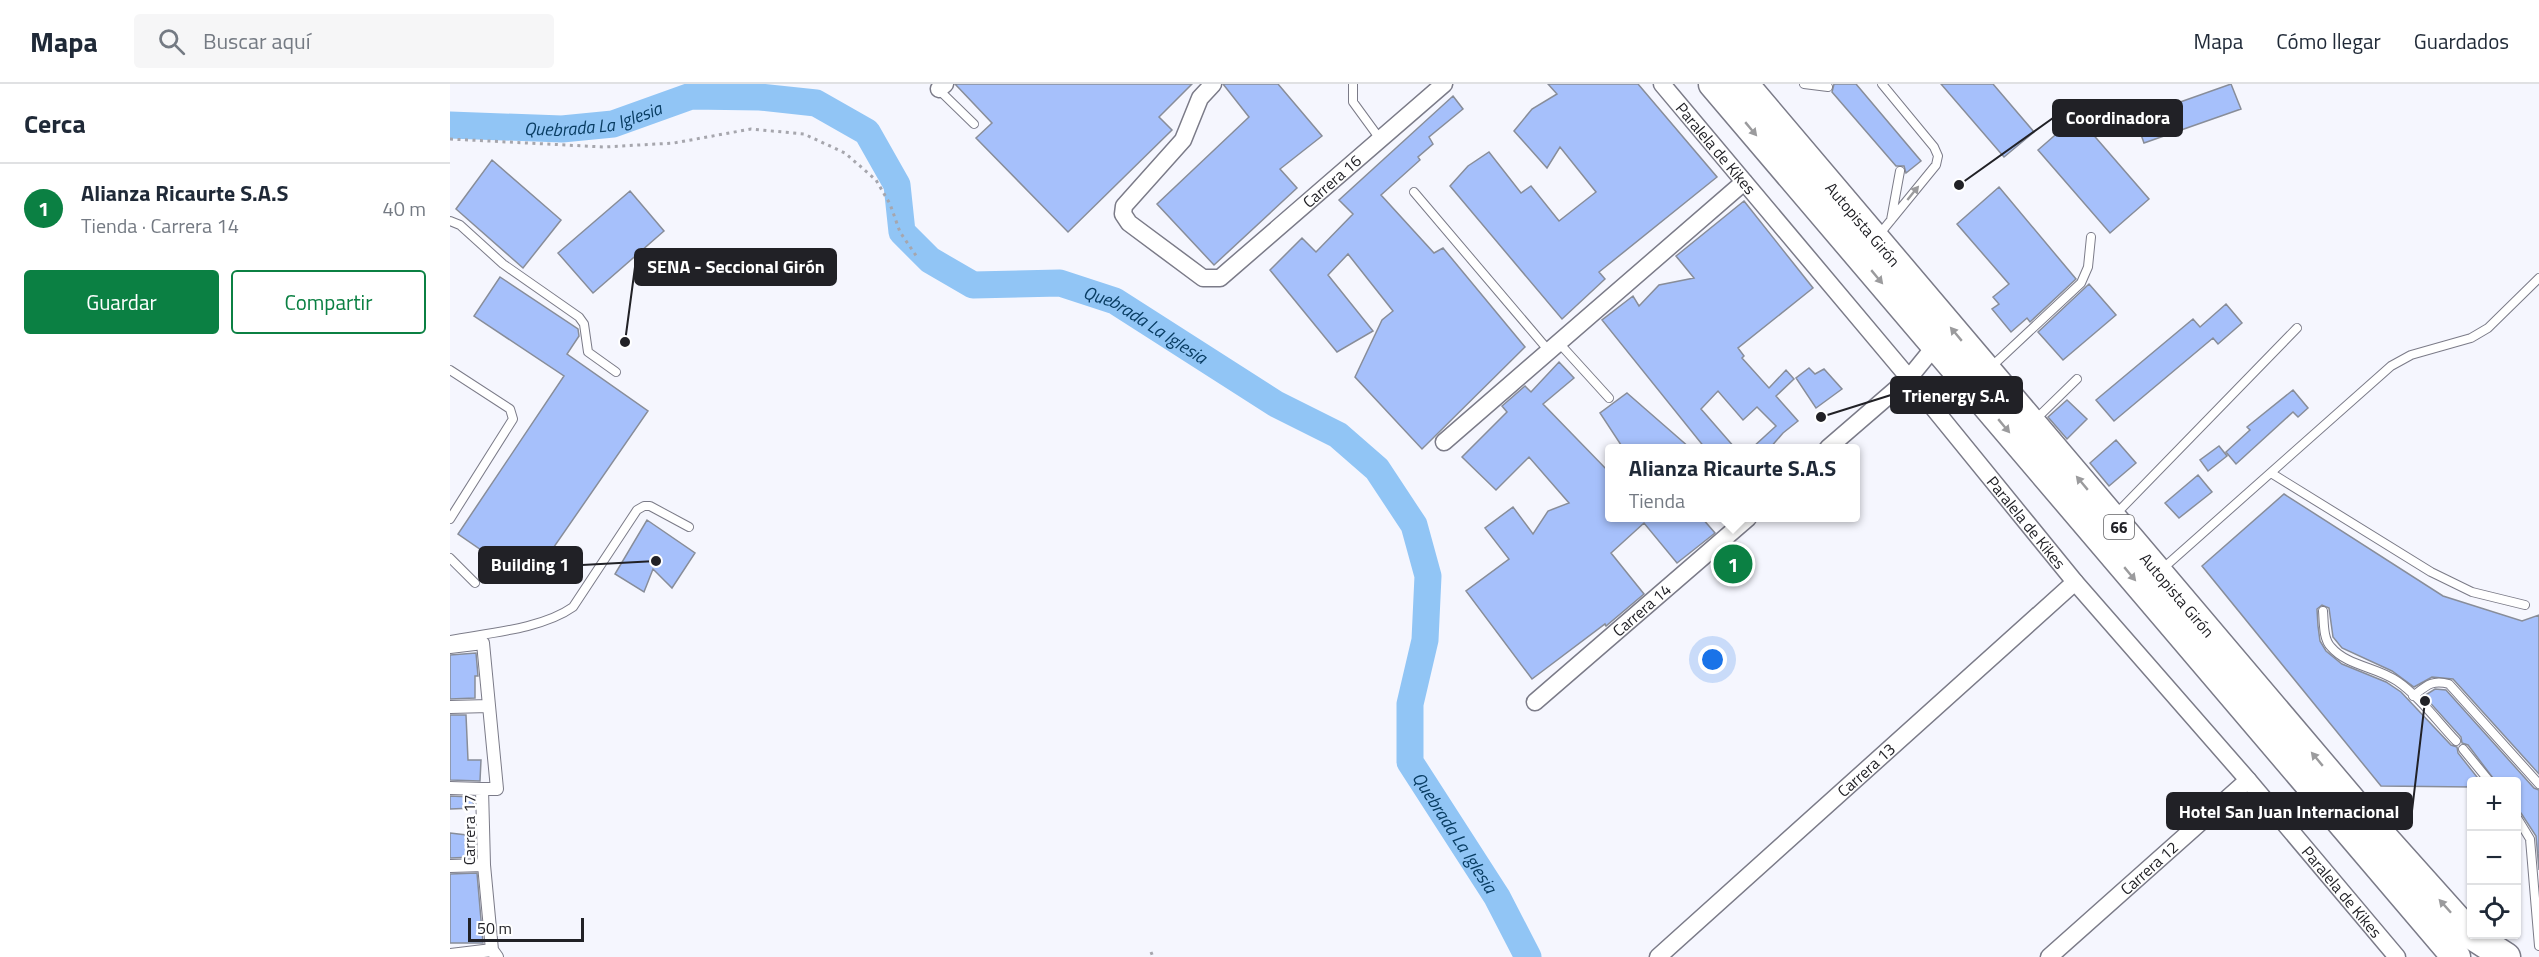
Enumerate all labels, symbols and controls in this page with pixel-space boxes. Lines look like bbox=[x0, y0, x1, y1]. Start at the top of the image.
search box bbox=[134, 14, 554, 68]
text: Mapa bbox=[30, 20, 98, 63]
text: Buscar aquí bbox=[203, 24, 311, 58]
icon: search bbox=[155, 25, 188, 58]
text: Mapa bbox=[2194, 25, 2243, 57]
text: Cómo llegar bbox=[2276, 25, 2381, 57]
text: Guardados bbox=[2414, 25, 2509, 57]
water label: Quebrada La Iglesia bbox=[524, 94, 666, 143]
street label: Paralela de Kikes bbox=[1670, 97, 1762, 200]
callout: Coordinadora bbox=[2053, 100, 2182, 136]
text: Cerca bbox=[24, 104, 86, 143]
text: Coordinadora bbox=[2066, 104, 2170, 131]
one-way arrow bbox=[1744, 121, 1757, 136]
street label: Carrera 16 bbox=[1297, 149, 1367, 213]
text: Alianza Ricaurte S.A.S bbox=[81, 176, 289, 210]
street label: Autopista Girón bbox=[1820, 177, 1906, 272]
one-way arrow bbox=[1906, 185, 1919, 201]
text: 1 bbox=[38, 193, 49, 224]
text: 40 m bbox=[382, 193, 426, 224]
text: Tienda · Carrera 14 bbox=[81, 210, 239, 241]
callout: SENA - Seccional Girón bbox=[635, 249, 836, 285]
text: SENA - Seccional Girón bbox=[647, 253, 825, 280]
one-way arrow bbox=[1870, 269, 1883, 284]
button: Guardar bbox=[24, 270, 219, 334]
button: Compartir bbox=[231, 270, 426, 334]
water label: Quebrada La Iglesia bbox=[1080, 278, 1214, 371]
one-way arrow bbox=[1950, 327, 1963, 342]
callout: Trienergy S.A. bbox=[1891, 377, 2022, 413]
text: Trienergy S.A. bbox=[1902, 382, 2010, 409]
one-way arrow bbox=[1997, 418, 2010, 434]
popup bbox=[1605, 444, 1860, 522]
text: Alianza Ricaurte S.A.S bbox=[1629, 451, 1836, 485]
street label: Paralela de Kikes bbox=[1981, 471, 2072, 574]
one-way arrow bbox=[2076, 476, 2089, 491]
text: Tienda bbox=[1629, 485, 1685, 516]
road number: 66 bbox=[2104, 515, 2134, 539]
pin: 1 bbox=[1714, 542, 1752, 586]
callout: Building 1 bbox=[479, 547, 582, 583]
street label: Autopista Girón bbox=[2134, 547, 2220, 643]
text: Building 1 bbox=[491, 551, 569, 578]
one-way arrow bbox=[2123, 566, 2136, 581]
street label: Carrera 14 bbox=[1607, 578, 1676, 642]
your location bbox=[1698, 645, 1727, 674]
street label: Carrera 13 bbox=[1832, 737, 1901, 802]
one-way arrow bbox=[2311, 752, 2324, 767]
water label: Quebrada La Iglesia bbox=[1406, 766, 1505, 899]
map controls bbox=[2467, 777, 2521, 939]
button: + bbox=[2467, 777, 2521, 831]
callout: Hotel San Juan Internacional bbox=[2167, 793, 2412, 829]
street label: Carrera 17 bbox=[457, 795, 481, 865]
text: Hotel San Juan Internacional bbox=[2179, 798, 2399, 825]
button: − bbox=[2467, 831, 2521, 885]
street label: Carrera 12 bbox=[2115, 835, 2184, 900]
street label: Paralela de Kikes bbox=[2296, 840, 2388, 943]
button: locate bbox=[2467, 885, 2521, 939]
one-way arrow bbox=[2439, 899, 2452, 914]
scale bar bbox=[468, 915, 584, 942]
text: 50 m bbox=[477, 916, 512, 940]

